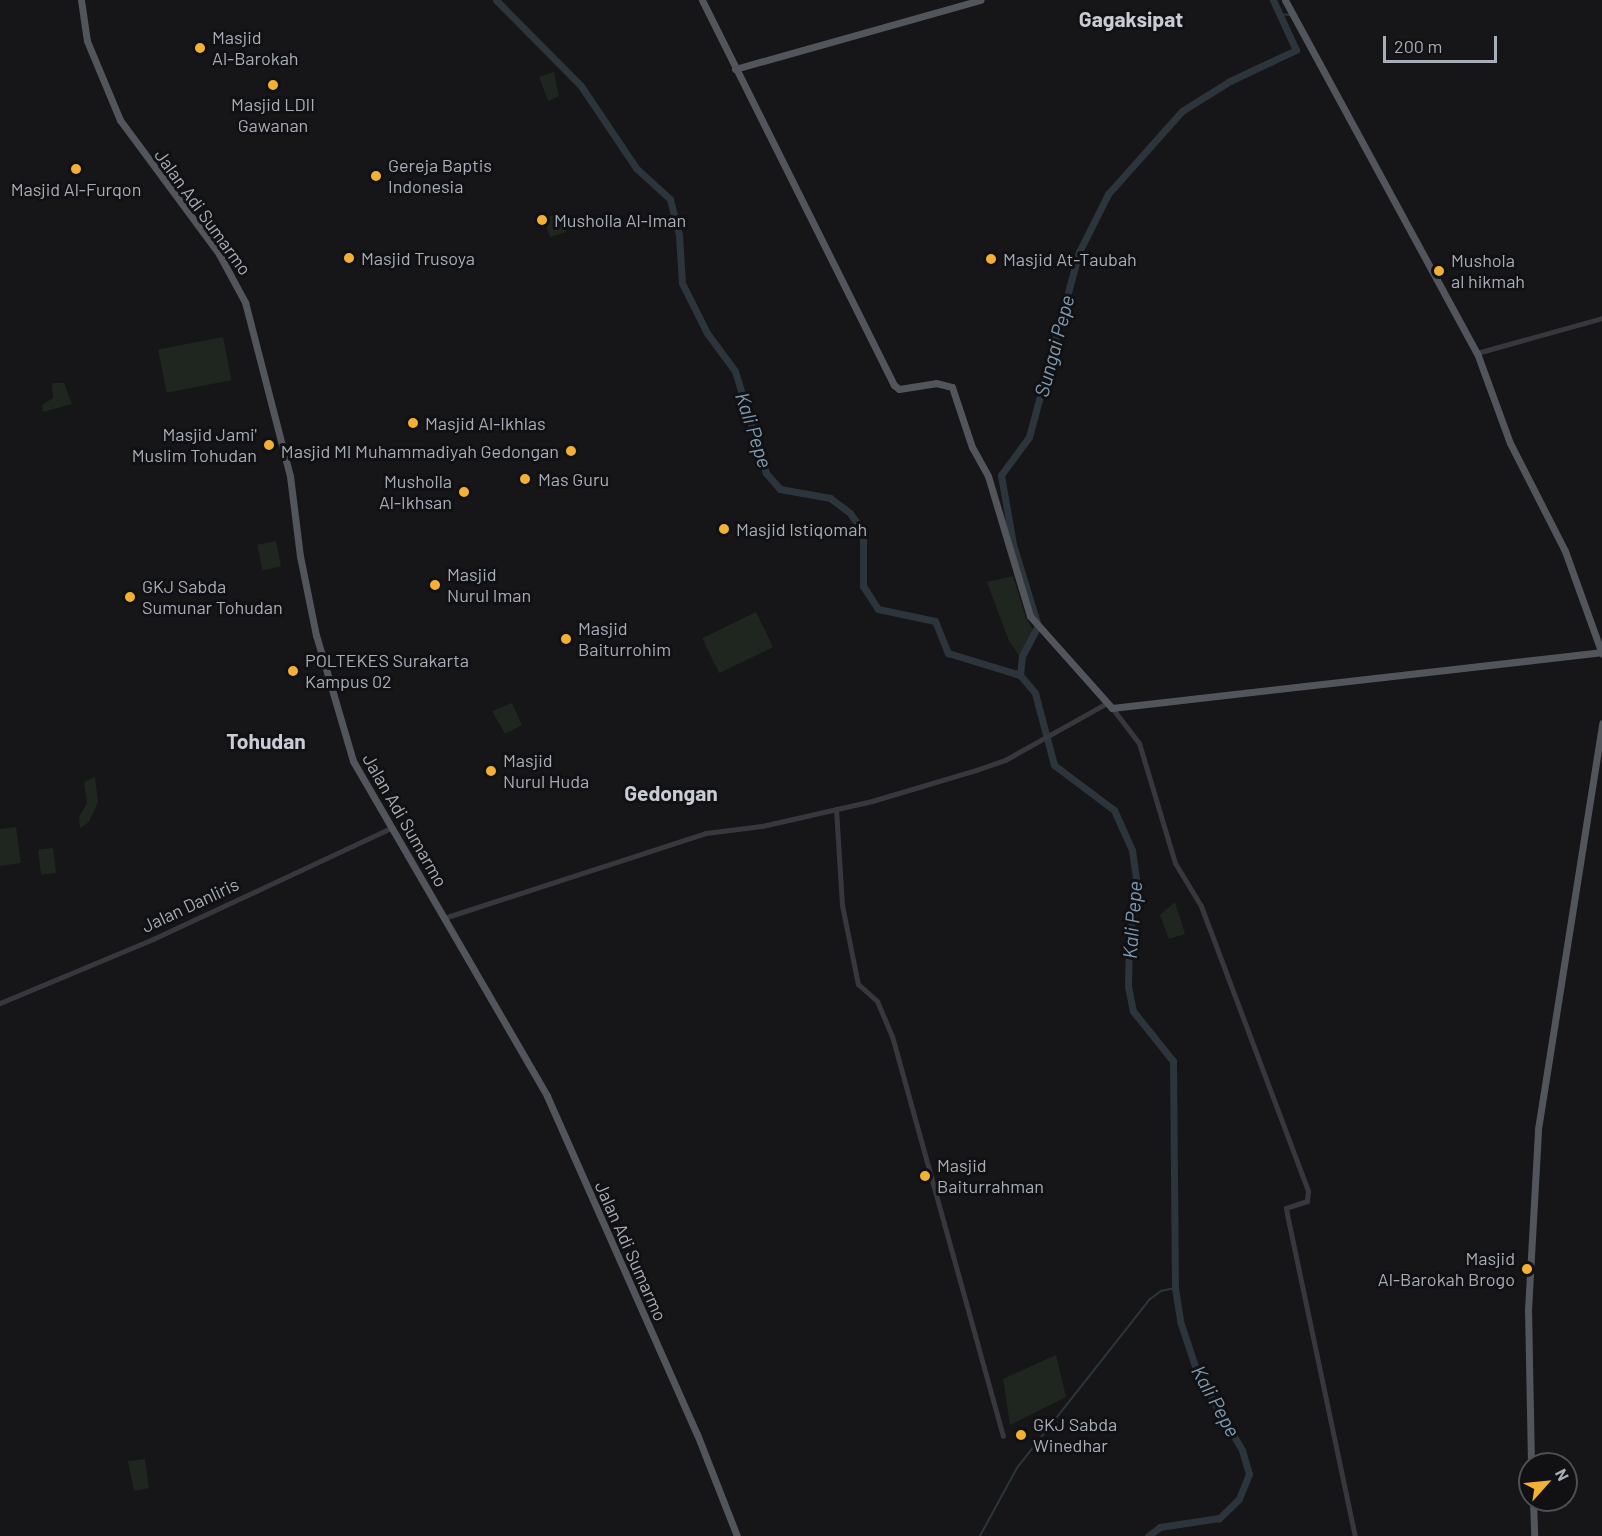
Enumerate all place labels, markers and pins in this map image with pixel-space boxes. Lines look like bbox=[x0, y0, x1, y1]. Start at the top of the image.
place label: Masjid Al-Barokah bbox=[212, 27, 299, 70]
marker: Masjid Al-Barokah bbox=[193, 41, 207, 55]
marker: Masjid LDII Gawanan bbox=[266, 78, 280, 92]
place label: Masjid LDII Gawanan bbox=[231, 94, 315, 136]
place label: Gereja Baptis Indonesia bbox=[388, 155, 492, 198]
marker: Masjid Al-Furqon bbox=[69, 162, 83, 176]
marker: Gereja Baptis Indonesia bbox=[369, 169, 383, 183]
place label: Masjid Al-Furqon bbox=[11, 178, 141, 200]
place label: Musholla Al-Iman bbox=[554, 209, 686, 231]
marker: Musholla Al-Iman bbox=[535, 213, 549, 227]
place label: Masjid Trusoya bbox=[361, 247, 475, 269]
place label: Masjid At-Taubah bbox=[1003, 248, 1137, 270]
place label: Mushola al hikmah bbox=[1451, 250, 1525, 292]
marker: Masjid Trusoya bbox=[342, 251, 356, 265]
marker: Masjid At-Taubah bbox=[984, 252, 998, 266]
marker: Mushola al hikmah bbox=[1432, 264, 1446, 278]
place label: Masjid Al-Ikhlas bbox=[425, 412, 546, 434]
marker: Masjid Al-Ikhlas bbox=[406, 416, 420, 430]
place label: Masjid Jami' Muslim Tohudan bbox=[132, 424, 257, 466]
marker: Masjid Jami' Muslim Tohudan bbox=[262, 438, 276, 452]
place label: Masjid MI Muhammadiyah Gedongan bbox=[281, 440, 559, 462]
marker: Masjid MI Muhammadiyah Gedongan bbox=[564, 444, 578, 458]
place label: Mas Guru bbox=[538, 468, 609, 490]
marker: Mas Guru bbox=[516, 470, 534, 488]
place label: Musholla Al-Ikhsan bbox=[379, 471, 452, 514]
marker: Musholla Al-Ikhsan bbox=[457, 485, 471, 499]
place label: Masjid Istiqomah bbox=[736, 518, 867, 540]
marker: Masjid Istiqomah bbox=[717, 522, 731, 536]
place label: Masjid Nurul Iman bbox=[447, 564, 531, 606]
place label: GKJ Sabda Sumunar Tohudan bbox=[142, 576, 283, 618]
marker: Masjid Nurul Iman bbox=[428, 578, 442, 592]
marker: GKJ Sabda Sumunar Tohudan bbox=[123, 590, 137, 604]
place label: Masjid Baiturrohim bbox=[578, 618, 671, 660]
marker: Masjid Baiturrohim bbox=[559, 632, 573, 646]
place label: POLTEKES Surakarta Kampus 02 bbox=[305, 650, 469, 692]
marker: POLTEKES Surakarta Kampus 02 bbox=[286, 664, 300, 678]
place label: Masjid Nurul Huda bbox=[503, 750, 589, 792]
marker: Masjid Nurul Huda bbox=[484, 764, 498, 778]
place label: Masjid Baiturrahman bbox=[937, 1155, 1044, 1198]
marker: Masjid Baiturrahman bbox=[918, 1169, 932, 1183]
place label: Masjid Al-Barokah Brogo bbox=[1378, 1248, 1515, 1290]
marker: Masjid Al-Barokah Brogo bbox=[1520, 1262, 1534, 1276]
place label: GKJ Sabda Winedhar bbox=[1033, 1414, 1117, 1456]
marker: GKJ Sabda Winedhar bbox=[1014, 1428, 1028, 1442]

